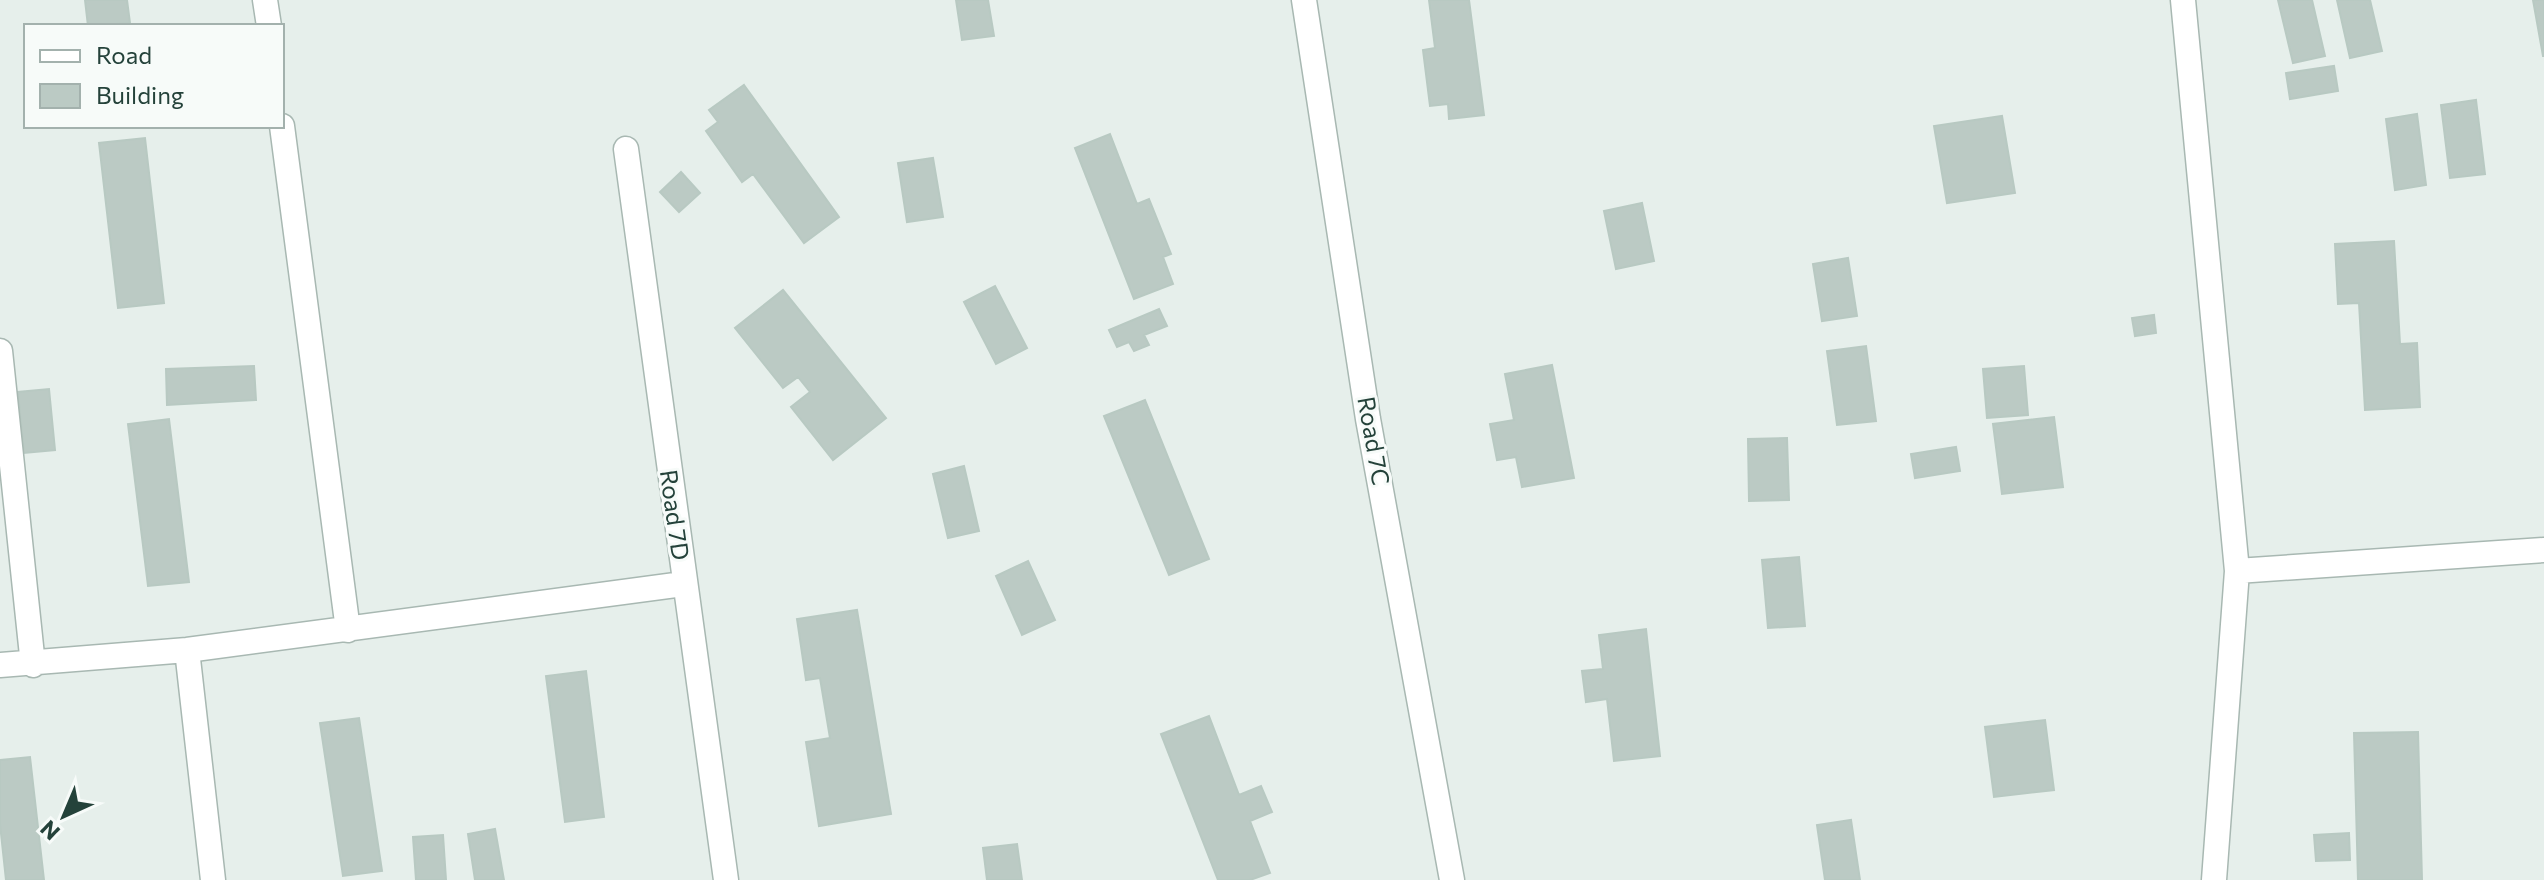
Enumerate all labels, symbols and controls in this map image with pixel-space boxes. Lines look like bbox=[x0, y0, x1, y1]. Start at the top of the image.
legend bbox=[24, 24, 284, 128]
text: Road bbox=[96, 40, 152, 69]
text: Building bbox=[96, 80, 184, 109]
street label: Road 7C bbox=[1352, 394, 1397, 487]
street label: Road 7D bbox=[655, 468, 696, 562]
north arrow bbox=[24, 776, 104, 856]
text: N bbox=[34, 815, 65, 846]

